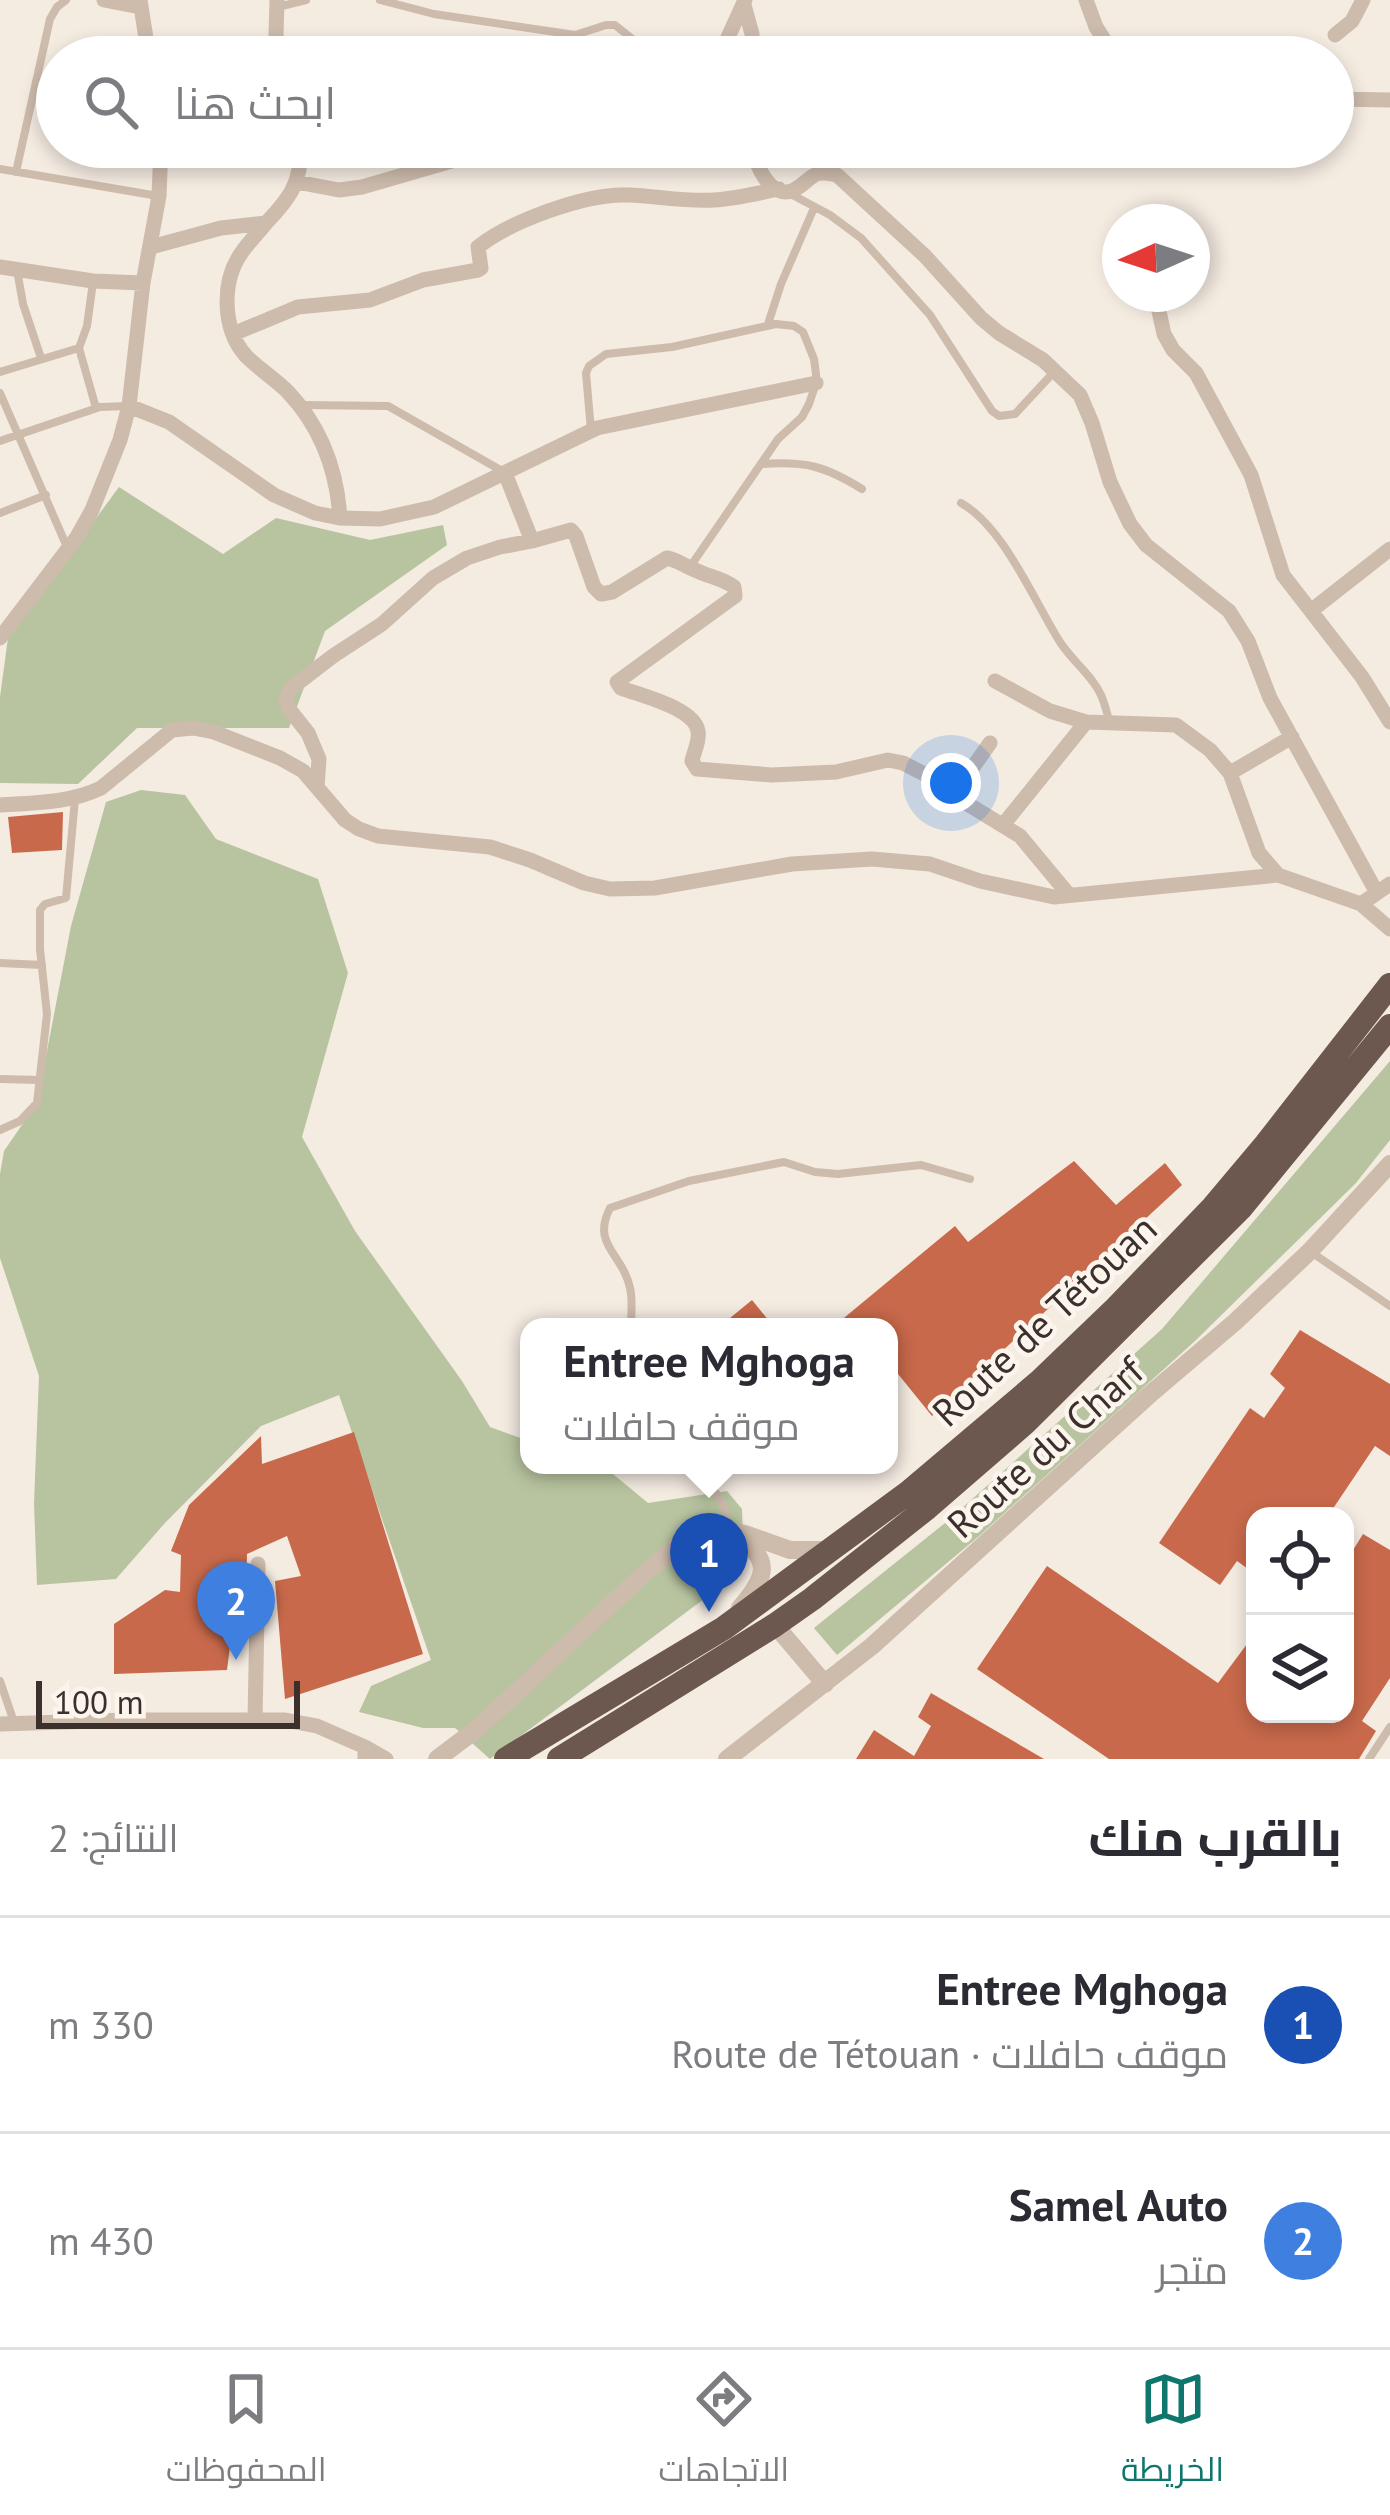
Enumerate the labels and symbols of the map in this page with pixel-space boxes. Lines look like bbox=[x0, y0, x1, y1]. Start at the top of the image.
north arrow bbox=[1102, 204, 1210, 312]
your location bbox=[921, 753, 981, 813]
street label: Route de Tétouan bbox=[921, 1203, 1167, 1437]
street label: Route du Charf bbox=[936, 1344, 1155, 1549]
pin: 1 bbox=[670, 1513, 748, 1612]
pin: 2 bbox=[197, 1561, 275, 1660]
scale bar bbox=[36, 1675, 300, 1728]

